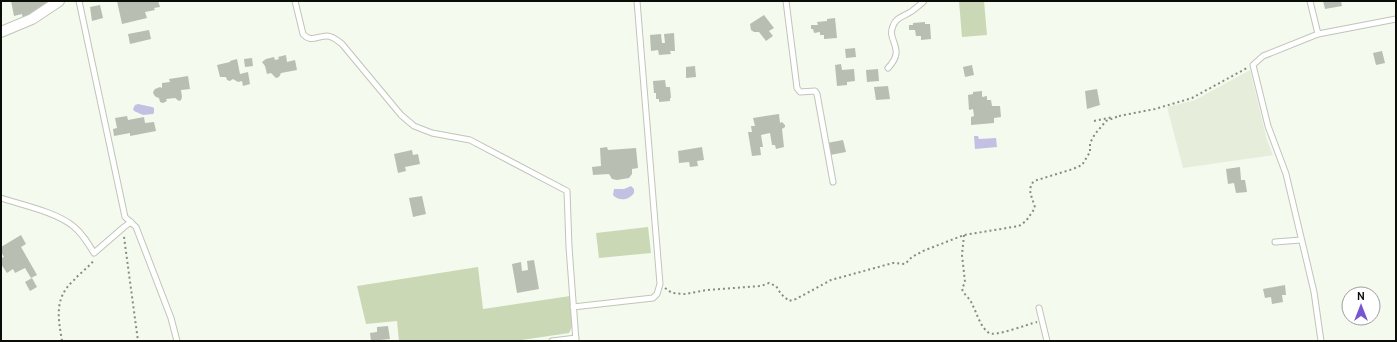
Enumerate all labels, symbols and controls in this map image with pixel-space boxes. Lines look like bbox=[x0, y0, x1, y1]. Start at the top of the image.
north arrow bbox=[1341, 286, 1381, 326]
text: N bbox=[1357, 289, 1365, 303]

